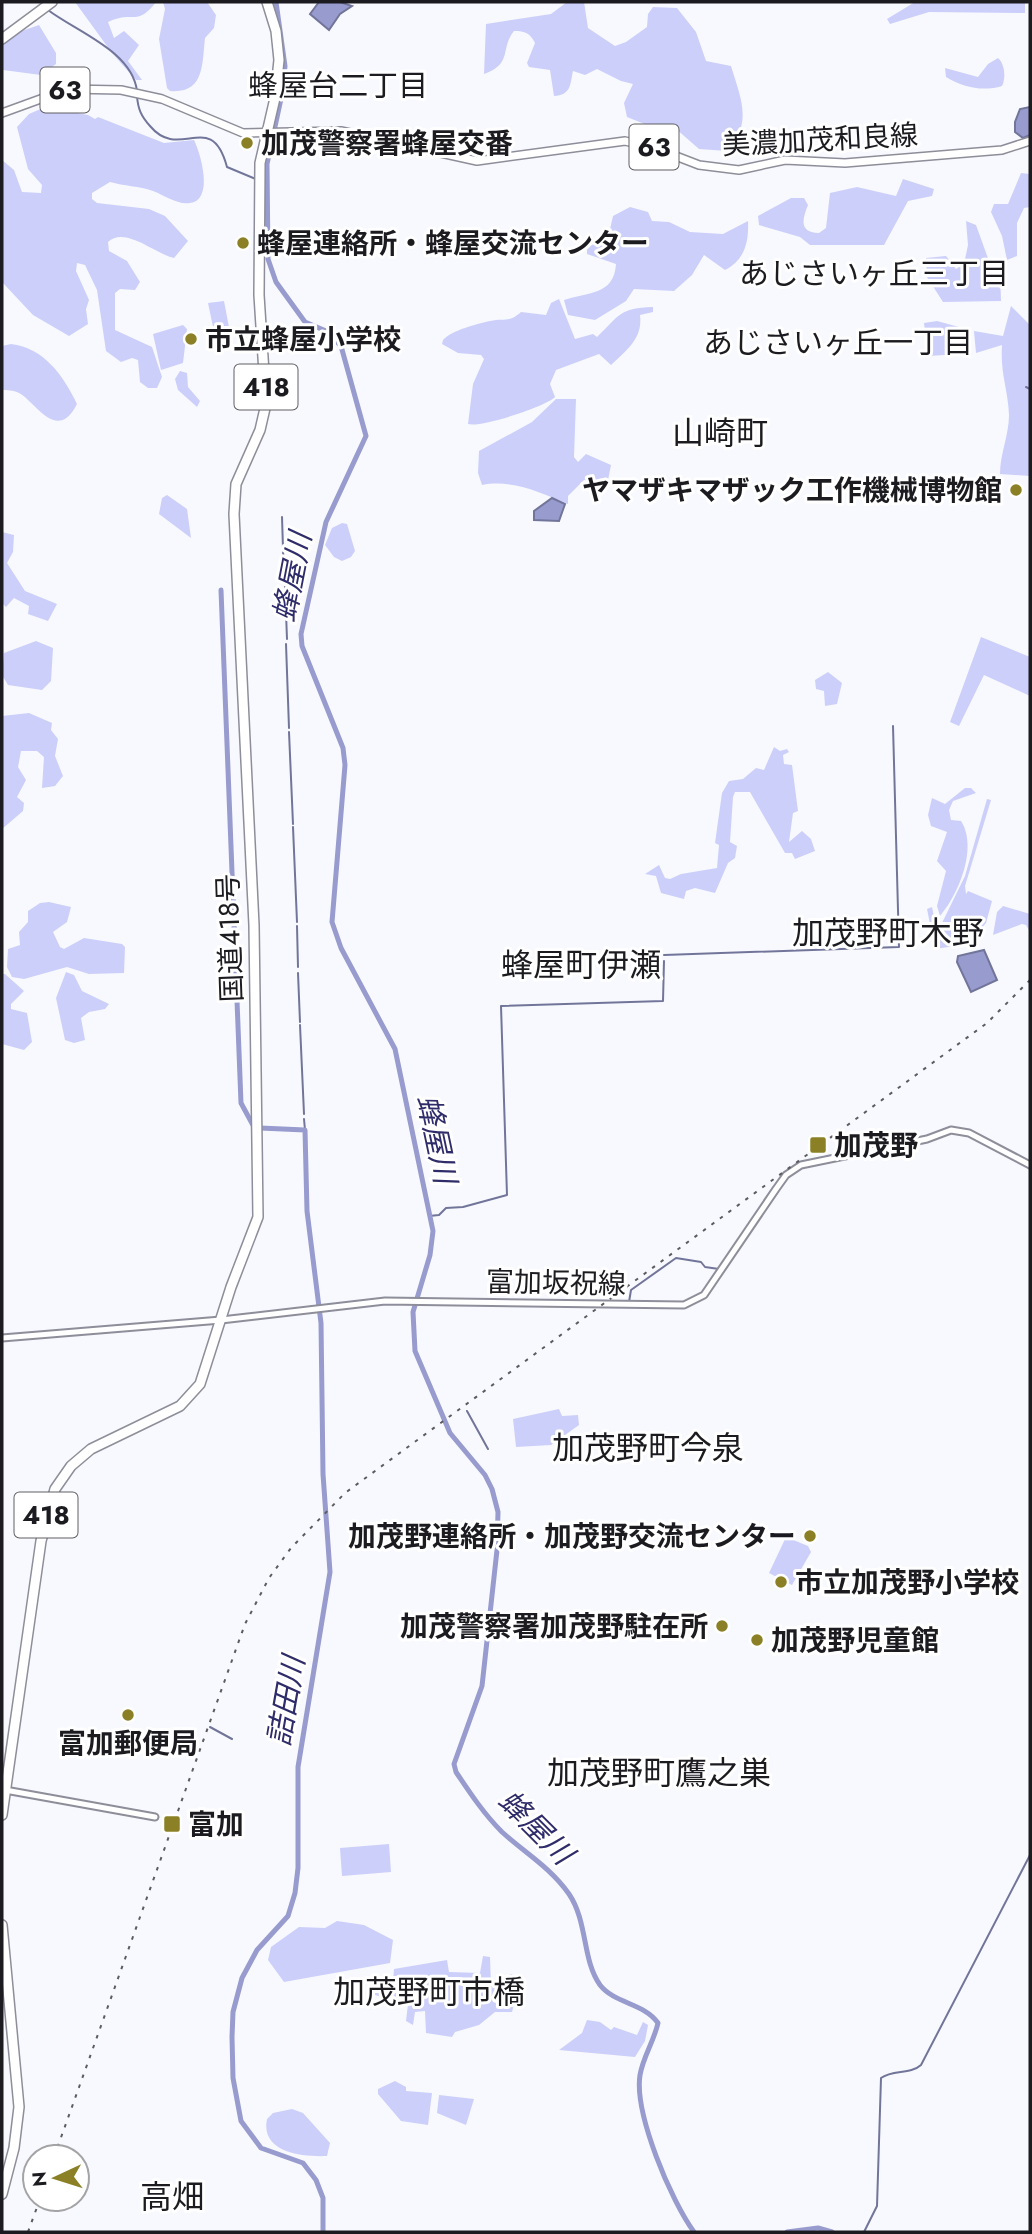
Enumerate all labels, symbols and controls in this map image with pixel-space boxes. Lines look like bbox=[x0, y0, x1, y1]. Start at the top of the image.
district label: 蜂屋台二丁目 bbox=[248, 64, 428, 107]
road number: 63 bbox=[41, 68, 90, 113]
street label: 美濃加茂和良線 bbox=[721, 114, 919, 166]
place label: 加茂警察署蜂屋交番 bbox=[261, 123, 513, 164]
road number: 63 bbox=[630, 124, 678, 170]
marker: 加茂警察署蜂屋交番 bbox=[239, 135, 255, 151]
place label: 蜂屋連絡所・蜂屋交流センター bbox=[257, 223, 649, 264]
marker: 蜂屋連絡所・蜂屋交流センター bbox=[235, 235, 251, 251]
district label: あじさいヶ丘三丁目 bbox=[739, 252, 1009, 295]
place label: 市立蜂屋小学校 bbox=[205, 319, 401, 360]
district label: あじさいヶ丘一丁目 bbox=[703, 321, 973, 364]
marker: 市立蜂屋小学校 bbox=[183, 331, 199, 347]
road number: 418 bbox=[234, 364, 298, 410]
district label: 山崎町 bbox=[672, 410, 768, 456]
place label: ヤマザキマザック工作機械博物館 bbox=[582, 470, 1002, 511]
marker: ヤマザキマザック工作機械博物館 bbox=[1008, 482, 1024, 498]
water label: 蜂屋川 bbox=[262, 526, 322, 625]
street label: 国道418号 bbox=[207, 873, 253, 1003]
district label: 加茂野町木野 bbox=[792, 910, 984, 956]
district label: 蜂屋町伊瀬 bbox=[501, 942, 661, 988]
water label: 蜂屋川 bbox=[407, 1091, 468, 1190]
place label: 加茂野 bbox=[834, 1125, 918, 1166]
marker: 加茂野 bbox=[808, 1135, 828, 1155]
street label: 富加坂祝線 bbox=[486, 1261, 626, 1305]
district label: 加茂野町今泉 bbox=[552, 1425, 744, 1471]
road number: 418 bbox=[14, 1492, 78, 1538]
place label: 加茂野連絡所・加茂野交流センター bbox=[348, 1516, 796, 1557]
marker: 加茂野連絡所・加茂野交流センター bbox=[802, 1528, 818, 1544]
place label: 市立加茂野小学校 bbox=[795, 1562, 1019, 1603]
marker: 市立加茂野小学校 bbox=[773, 1574, 789, 1590]
place label: 加茂警察署加茂野駐在所 bbox=[400, 1606, 708, 1647]
marker: 加茂警察署加茂野駐在所 bbox=[714, 1618, 730, 1634]
place label: 加茂野児童館 bbox=[771, 1620, 939, 1661]
marker: 加茂野児童館 bbox=[749, 1632, 765, 1648]
water label: 詰田川 bbox=[257, 1650, 316, 1749]
marker: 富加郵便局 bbox=[120, 1707, 136, 1723]
place label: 富加郵便局 bbox=[58, 1723, 198, 1764]
district label: 加茂野町鷹之巣 bbox=[547, 1750, 771, 1796]
water label: 蜂屋川 bbox=[489, 1780, 585, 1876]
place label: 富加 bbox=[188, 1804, 244, 1845]
marker: 富加 bbox=[162, 1814, 182, 1834]
district label: 加茂野町市橋 bbox=[333, 1969, 525, 2015]
north arrow bbox=[21, 2143, 91, 2213]
text: N bbox=[26, 2171, 54, 2188]
district label: 高畑 bbox=[140, 2174, 204, 2220]

